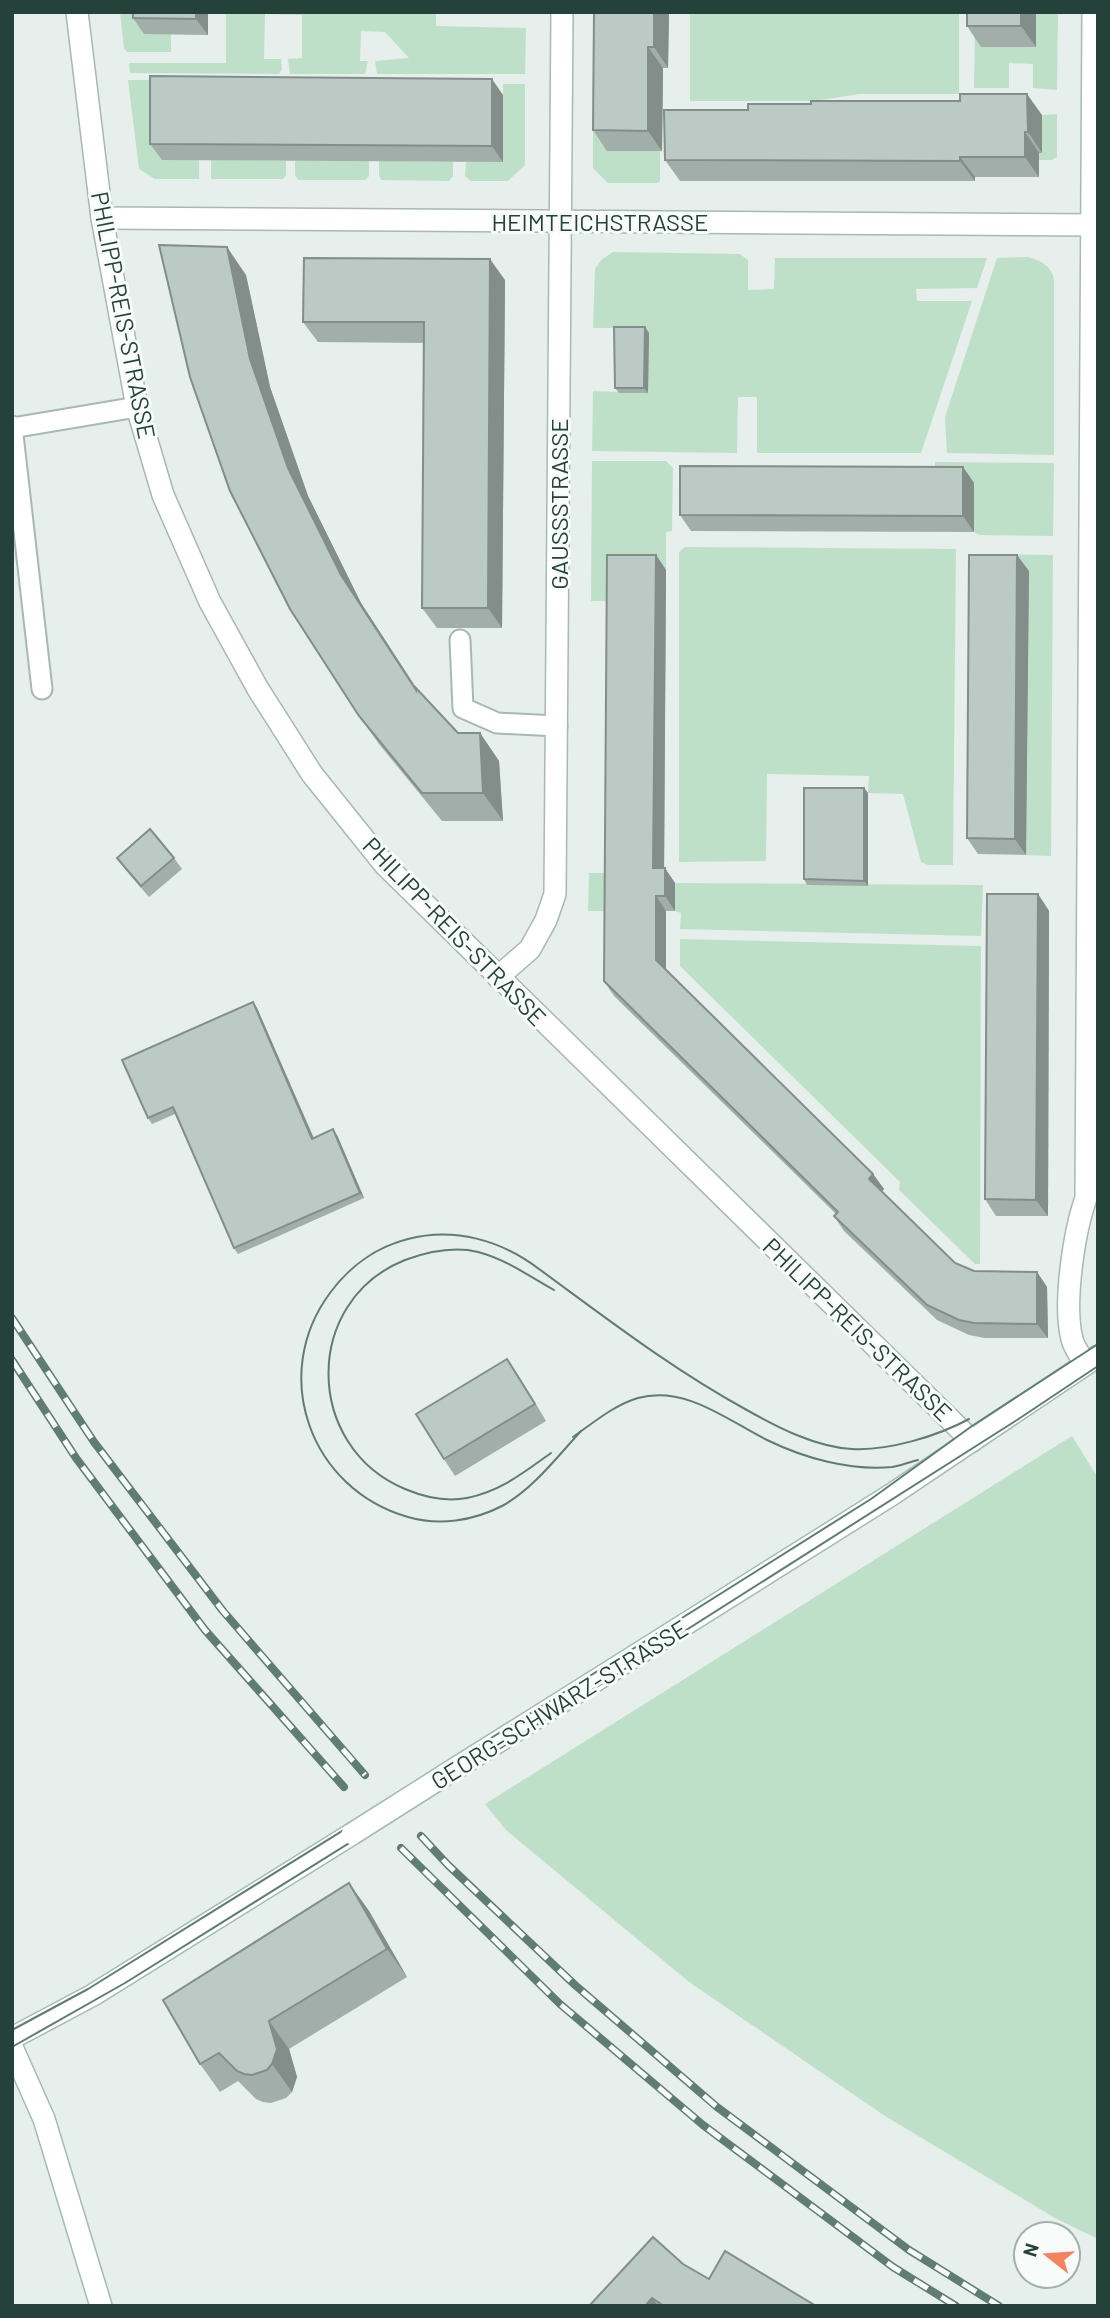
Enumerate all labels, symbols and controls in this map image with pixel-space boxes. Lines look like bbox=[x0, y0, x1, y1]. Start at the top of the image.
street label: PHILIPP-REIS-STRASSE bbox=[86, 189, 162, 441]
street label: HEIMTEICHSTRASSE bbox=[491, 207, 709, 236]
street label: GAUSSSTRASSE bbox=[544, 418, 573, 590]
street label: PHILIPP-REIS-STRASSE bbox=[357, 831, 553, 1031]
street label: PHILIPP-REIS-STRASSE bbox=[758, 1231, 958, 1427]
street label: GEORG-SCHWARZ-STRASSE bbox=[425, 1613, 693, 1795]
north arrow bbox=[1012, 2220, 1082, 2290]
text: N bbox=[1017, 2240, 1043, 2259]

